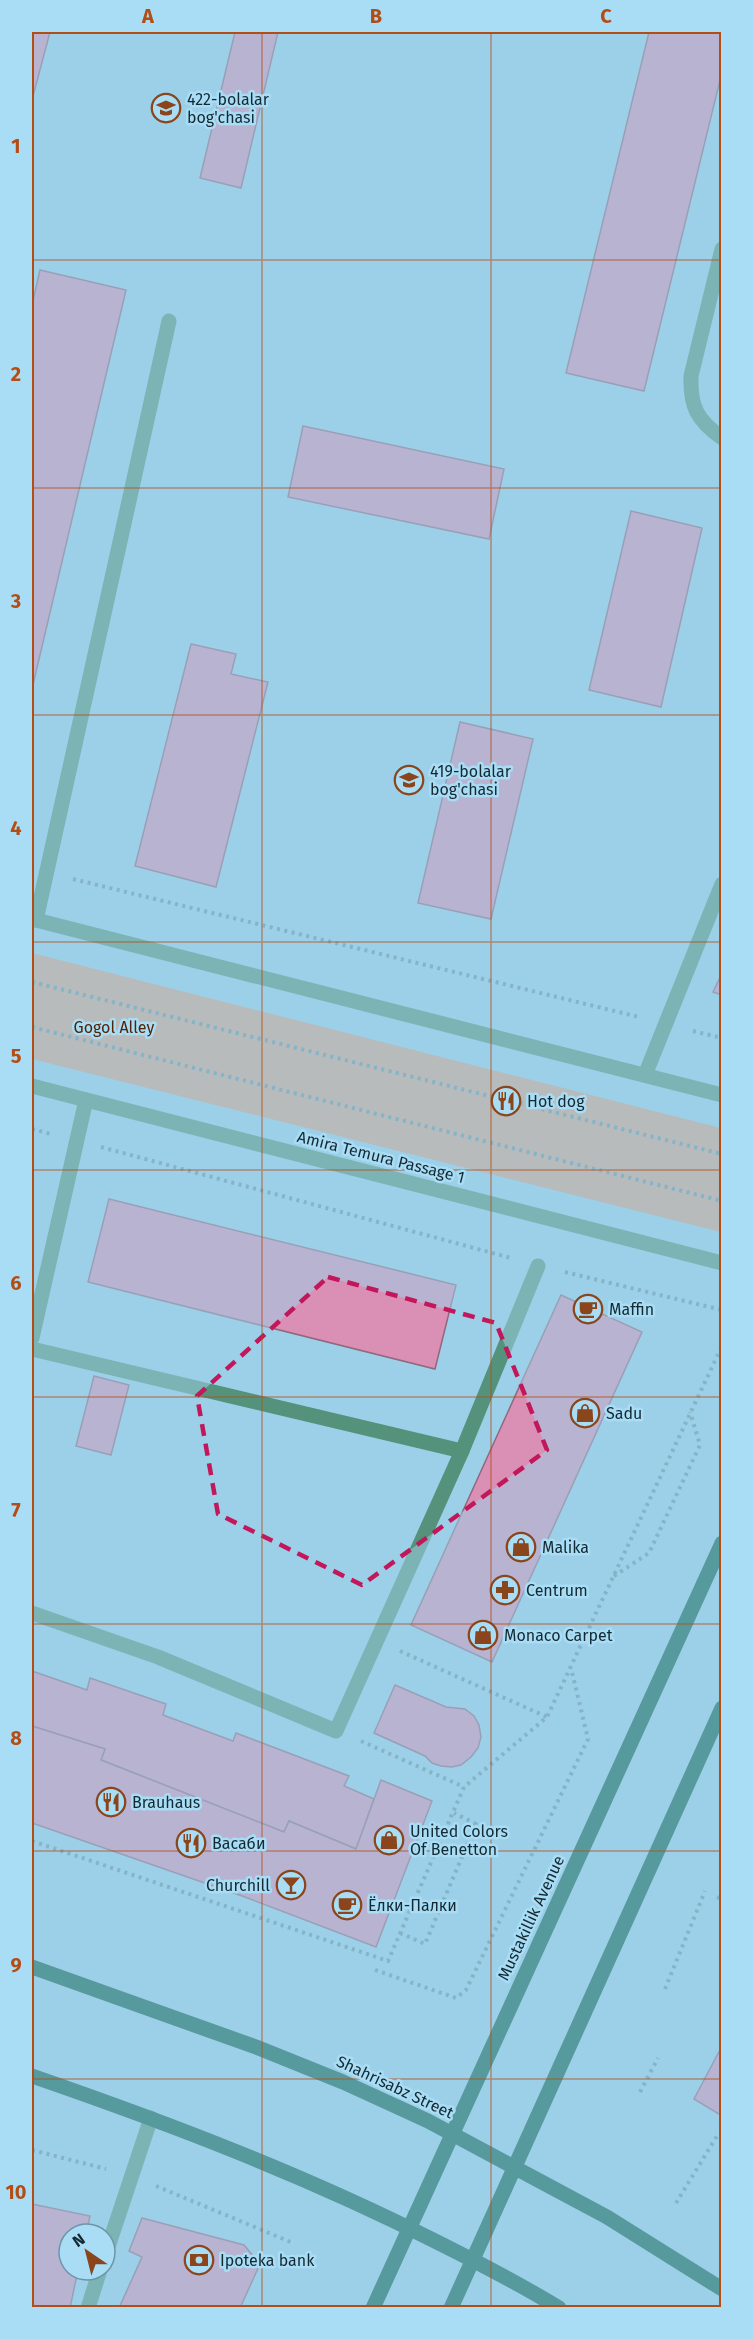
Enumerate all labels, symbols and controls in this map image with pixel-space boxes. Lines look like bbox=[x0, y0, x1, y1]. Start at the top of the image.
text: A bbox=[141, 4, 155, 28]
text: B bbox=[370, 4, 382, 28]
text: C bbox=[600, 4, 612, 28]
place label: 422-bolalar bog'chasi bbox=[187, 90, 270, 127]
school or university icon: 422-bolalar bog'chasi bbox=[150, 92, 182, 124]
text: 1 bbox=[11, 134, 21, 158]
text: 2 bbox=[11, 362, 21, 386]
text: 3 bbox=[10, 589, 21, 613]
place label: 419-bolalar bog'chasi bbox=[430, 762, 512, 799]
school or university icon: 419-bolalar bog'chasi bbox=[393, 764, 425, 796]
text: 4 bbox=[10, 816, 22, 840]
park label: Gogol Alley bbox=[74, 1018, 155, 1037]
text: 5 bbox=[11, 1044, 22, 1068]
restaurant icon: Hot dog bbox=[490, 1085, 522, 1117]
place label: Hot dog bbox=[527, 1092, 585, 1111]
street label: Amira Temura Passage 1 bbox=[295, 1127, 467, 1187]
text: 6 bbox=[10, 1271, 22, 1295]
cafe icon: Maffin bbox=[572, 1293, 604, 1325]
place label: Maffin bbox=[609, 1300, 654, 1319]
shop icon: Sadu bbox=[569, 1397, 601, 1429]
place label: Sadu bbox=[606, 1404, 642, 1423]
text: 7 bbox=[11, 1498, 21, 1522]
shop icon: Malika bbox=[505, 1531, 537, 1563]
place label: Malika bbox=[542, 1538, 589, 1557]
pharmacy icon: Centrum bbox=[489, 1574, 521, 1606]
place label: Centrum bbox=[526, 1581, 588, 1600]
shop icon: Monaco Carpet bbox=[467, 1619, 499, 1651]
place label: Monaco Carpet bbox=[504, 1626, 613, 1645]
text: 8 bbox=[10, 1726, 22, 1750]
restaurant icon: Brauhaus bbox=[95, 1786, 127, 1818]
place label: Brauhaus bbox=[132, 1793, 200, 1812]
place label: United Colors Of Benetton bbox=[410, 1822, 508, 1859]
shop icon: United Colors Of Benetton bbox=[373, 1824, 405, 1856]
restaurant icon: Васаби bbox=[175, 1827, 207, 1859]
place label: Васаби bbox=[212, 1834, 266, 1853]
street label: Mustakillik Avenue bbox=[494, 1852, 568, 1984]
bar icon: Churchill bbox=[275, 1869, 307, 1901]
place label: Churchill bbox=[206, 1876, 270, 1895]
cafe icon: Ёлки-Палки bbox=[331, 1889, 363, 1921]
place label: Ёлки-Палки bbox=[368, 1896, 457, 1915]
text: 9 bbox=[10, 1953, 22, 1977]
street label: Shahrisabz Street bbox=[333, 2052, 457, 2123]
text: 10 bbox=[6, 2180, 26, 2204]
north arrow bbox=[57, 2222, 117, 2282]
text: N bbox=[69, 2229, 88, 2251]
bank icon: Ipoteka bank bbox=[183, 2244, 215, 2276]
place label: Ipoteka bank bbox=[220, 2251, 315, 2270]

